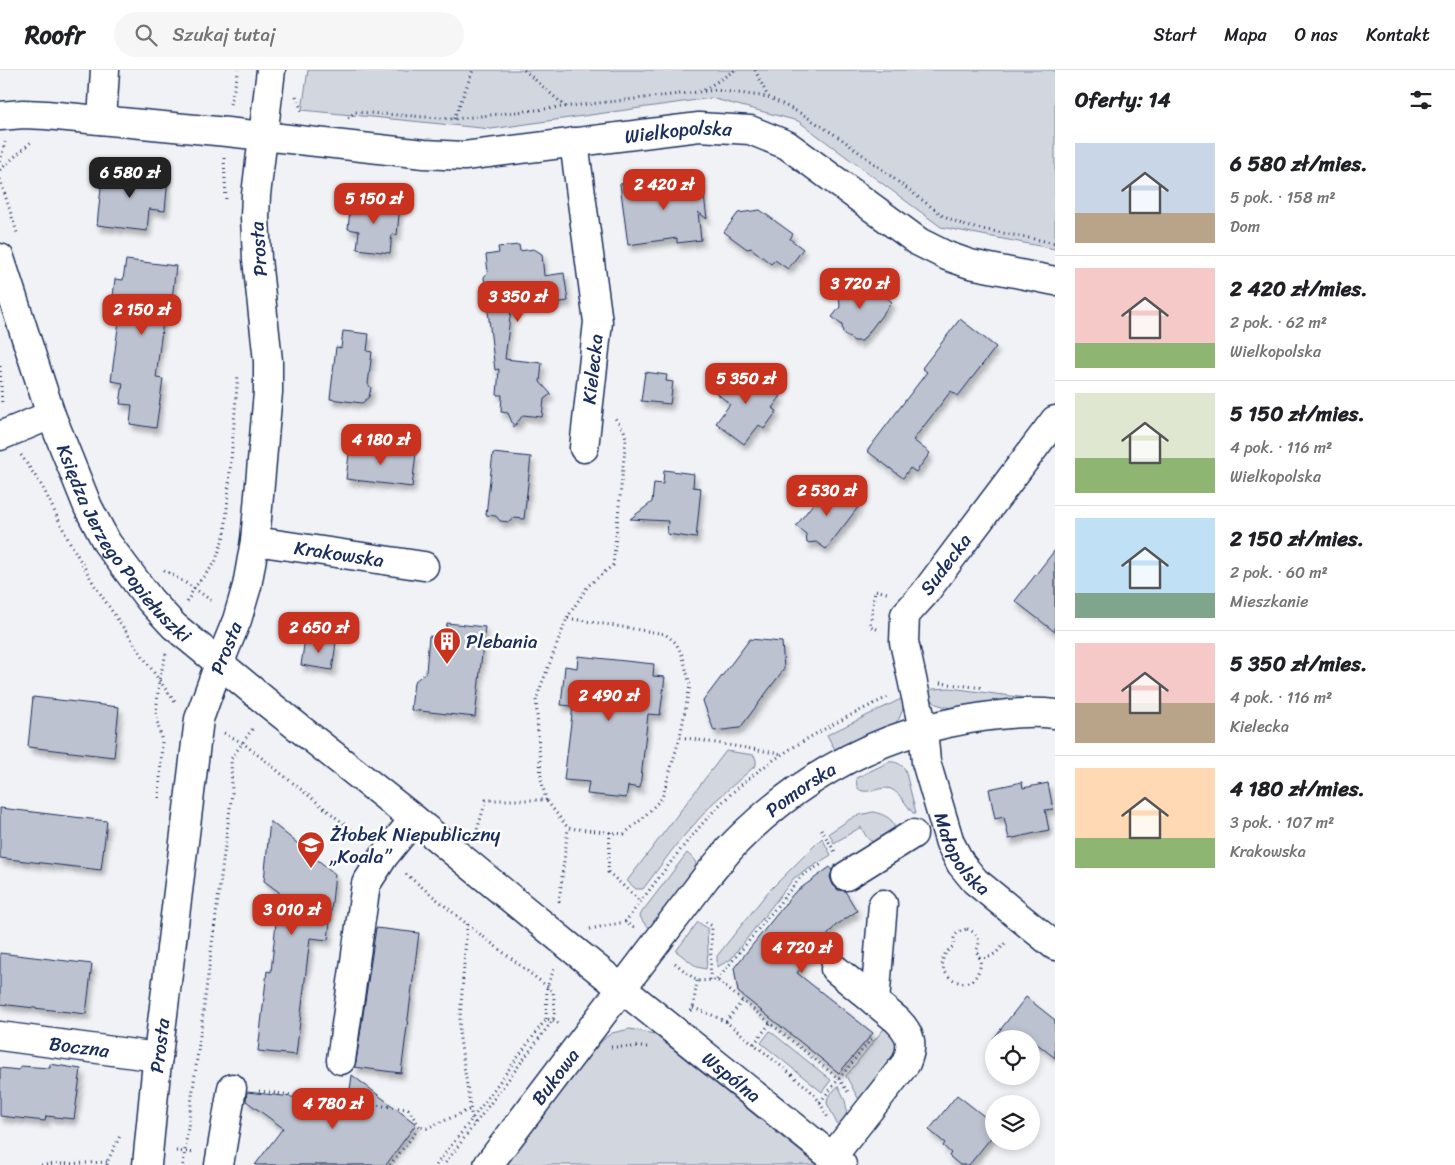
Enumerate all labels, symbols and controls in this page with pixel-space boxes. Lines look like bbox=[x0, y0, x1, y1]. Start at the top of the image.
search box bbox=[114, 12, 464, 57]
text: Roofr bbox=[25, 14, 84, 56]
text: Szukaj tutaj bbox=[172, 18, 276, 51]
text: Start bbox=[1153, 19, 1196, 51]
text: Mapa bbox=[1224, 19, 1267, 51]
text: O nas bbox=[1295, 19, 1338, 51]
text: Kontakt bbox=[1366, 19, 1430, 51]
icon: search bbox=[132, 21, 160, 49]
text: Oferty: 14 bbox=[1075, 81, 1171, 119]
icon: filters bbox=[1407, 86, 1435, 114]
street label: Wielkopolska bbox=[623, 111, 733, 153]
text: 6 580 zł/mies. bbox=[1230, 145, 1368, 183]
pin: 6 580 zł bbox=[78, 156, 182, 199]
text: 6 580 zł bbox=[100, 158, 160, 187]
icon: home bbox=[1115, 163, 1175, 223]
pin: 2 420 zł bbox=[612, 168, 716, 211]
text: 2 420 zł bbox=[634, 170, 694, 199]
pin: 5 150 zł bbox=[322, 182, 426, 225]
text: 5 pok. · 158 m² bbox=[1230, 183, 1335, 212]
text: 5 150 zł bbox=[345, 184, 403, 213]
text: Dom bbox=[1230, 212, 1260, 241]
street label: Prosta bbox=[240, 220, 277, 278]
pin: 3 720 zł bbox=[808, 268, 912, 310]
text: 3 720 zł bbox=[831, 269, 889, 298]
text: 2 420 zł/mies. bbox=[1230, 270, 1368, 308]
pin: 3 350 zł bbox=[466, 280, 570, 323]
text: 3 350 zł bbox=[489, 282, 547, 311]
icon: home bbox=[1115, 288, 1175, 348]
pin: 2 150 zł bbox=[90, 294, 194, 336]
text: 2 150 zł bbox=[113, 295, 171, 324]
text: 2 pok. · 62 m² bbox=[1230, 308, 1327, 337]
street label: Kielecka bbox=[572, 332, 613, 406]
text: Wielkopolska bbox=[1230, 337, 1321, 366]
pin: 5 350 zł bbox=[694, 362, 798, 405]
text: 5 350 zł bbox=[716, 364, 776, 393]
text: 5 150 zł/mies. bbox=[1230, 395, 1365, 433]
icon: home bbox=[1115, 413, 1175, 473]
pin: 4 180 zł bbox=[329, 424, 433, 466]
text: 4 180 zł bbox=[352, 425, 410, 454]
text: 4 pok. · 116 m² bbox=[1230, 433, 1332, 462]
street label: Księdza Jerzego Popiełuszki bbox=[47, 439, 199, 652]
text: Wielkopolska bbox=[1230, 462, 1321, 491]
pin: 2 530 zł bbox=[775, 474, 879, 517]
text: 2 530 zł bbox=[797, 476, 857, 505]
text: 2 150 zł/mies. bbox=[1230, 520, 1364, 558]
street label: Sudecka bbox=[911, 526, 980, 603]
street label: Krakowska bbox=[292, 531, 386, 577]
icon: home bbox=[1115, 538, 1175, 598]
text: 2 pok. · 60 m² bbox=[1230, 558, 1328, 587]
text: Mieszkanie bbox=[1230, 587, 1308, 616]
pin: 2 650 zł bbox=[267, 612, 371, 654]
text: 2 650 zł bbox=[289, 613, 349, 642]
street label: Prosta bbox=[201, 616, 252, 679]
place label: Plebania bbox=[466, 625, 538, 658]
building icon: Plebania bbox=[432, 626, 462, 665]
text: 5 350 zł/mies. bbox=[1230, 645, 1367, 683]
icon: home bbox=[1115, 663, 1175, 723]
pin: 2 490 zł bbox=[557, 680, 661, 722]
text: 2 490 zł bbox=[579, 681, 639, 710]
text: 4 pok. · 116 m² bbox=[1230, 683, 1332, 712]
text: Kielecka bbox=[1230, 712, 1289, 741]
street label: Pomorska bbox=[758, 753, 843, 826]
text: 4 180 zł/mies. bbox=[1230, 770, 1365, 808]
icon: home bbox=[1115, 788, 1175, 848]
street label: Małopolska bbox=[925, 808, 998, 905]
text: 3 pok. · 107 m² bbox=[1230, 808, 1334, 837]
place label: Żłobek Niepubliczny „Koala” bbox=[329, 818, 501, 873]
school or university icon: Żłobek Niepubliczny „Koala” bbox=[296, 830, 326, 869]
text: Krakowska bbox=[1230, 837, 1306, 866]
pin: 3 010 zł bbox=[240, 894, 344, 936]
text: 3 010 zł bbox=[263, 895, 321, 924]
pin: 4 720 zł bbox=[750, 932, 854, 974]
text: 4 720 zł bbox=[772, 933, 832, 962]
street label: Prosta bbox=[140, 1016, 179, 1075]
street label: Boczna bbox=[47, 1027, 112, 1067]
map controls bbox=[985, 1030, 1040, 1150]
button: locate bbox=[985, 1030, 1040, 1085]
street label: Bukowa bbox=[523, 1041, 588, 1113]
street label: Wspólna bbox=[695, 1043, 769, 1112]
pin: 4 780 zł bbox=[281, 1088, 385, 1130]
text: 4 780 zł bbox=[303, 1089, 363, 1118]
button: layers bbox=[985, 1095, 1040, 1150]

